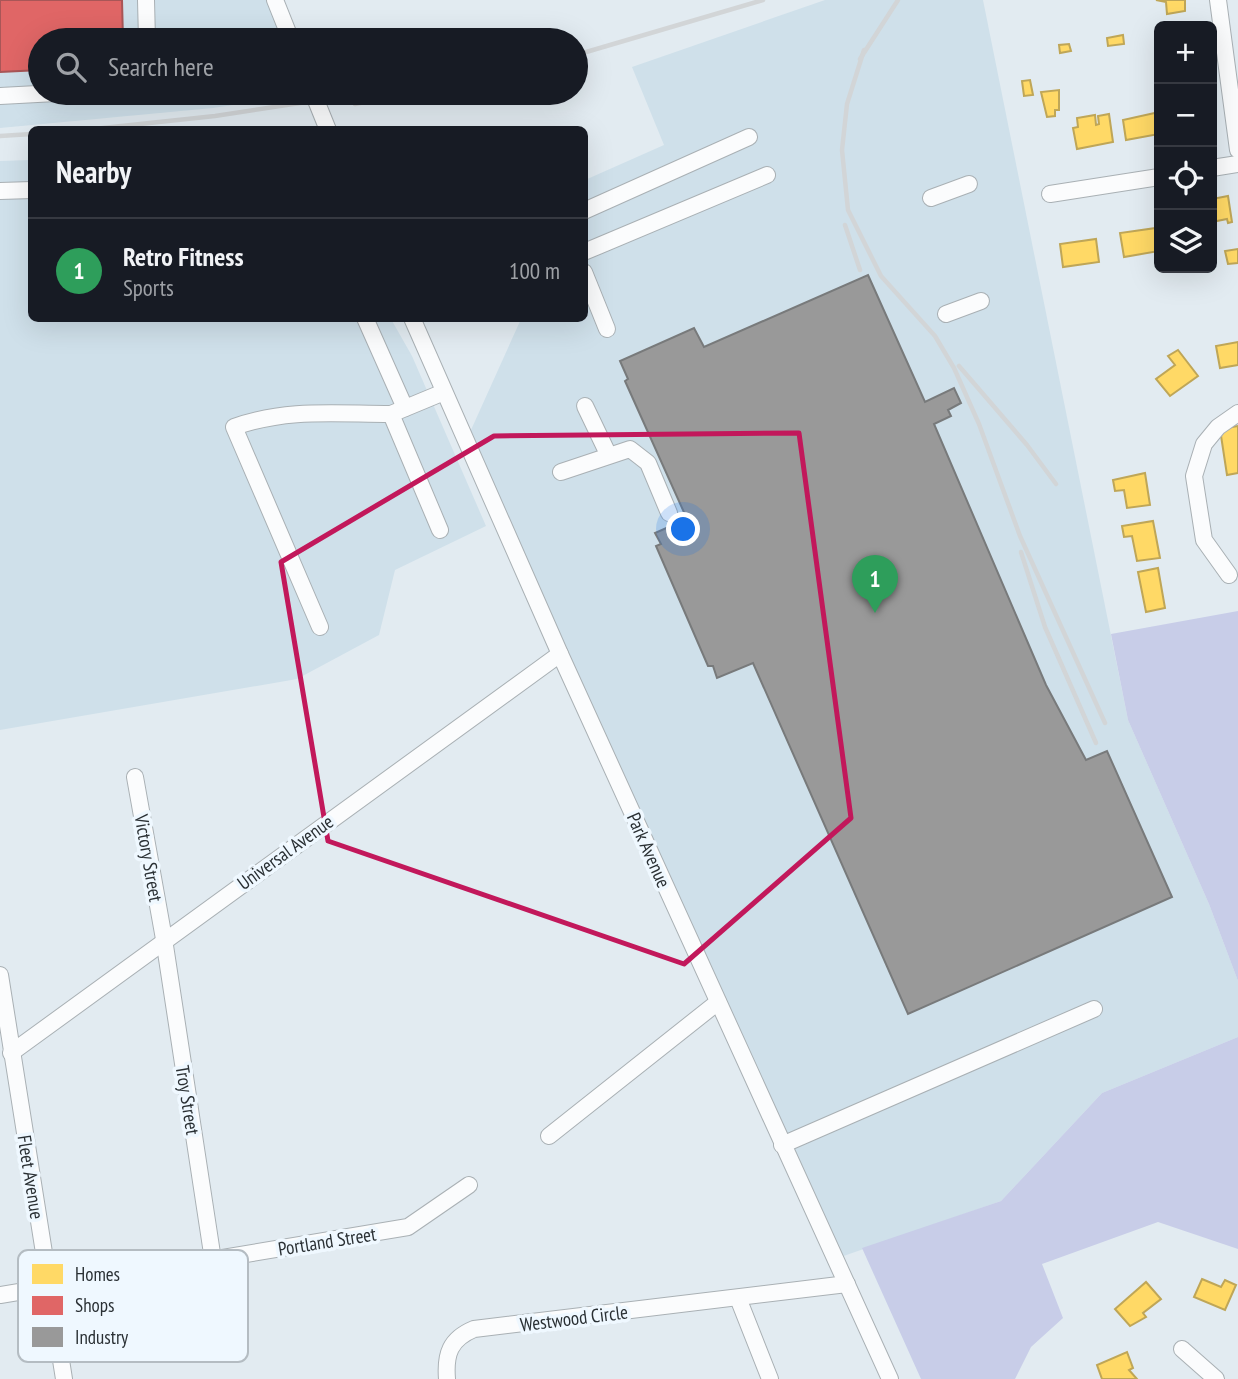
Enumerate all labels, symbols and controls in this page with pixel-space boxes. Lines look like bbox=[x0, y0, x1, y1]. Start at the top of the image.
map controls bbox=[1154, 21, 1217, 273]
button: + bbox=[1154, 21, 1217, 84]
search box bbox=[28, 28, 588, 105]
icon: search bbox=[52, 48, 90, 86]
text: Search here bbox=[108, 50, 214, 83]
button: − bbox=[1154, 84, 1217, 147]
button: locate bbox=[1154, 147, 1217, 210]
text: Nearby bbox=[56, 152, 131, 191]
button: layers bbox=[1154, 210, 1217, 273]
text: Retro Fitness bbox=[123, 240, 244, 273]
text: 1 bbox=[74, 256, 85, 285]
text: 100 m bbox=[509, 256, 560, 285]
text: Sports bbox=[123, 273, 174, 302]
your location bbox=[666, 512, 700, 546]
pin: 1 bbox=[852, 555, 898, 613]
street label: Universal Avenue bbox=[232, 809, 338, 895]
street label: Park Avenue bbox=[622, 809, 676, 891]
street label: Victory Street bbox=[129, 812, 169, 904]
street label: Troy Street bbox=[171, 1064, 205, 1137]
street label: Fleet Avenue bbox=[13, 1133, 49, 1221]
street label: Portland Street bbox=[276, 1221, 379, 1261]
legend bbox=[18, 1250, 248, 1362]
text: Homes bbox=[75, 1262, 120, 1286]
text: Shops bbox=[75, 1293, 114, 1317]
street label: Westwood Circle bbox=[519, 1299, 629, 1337]
text: Industry bbox=[75, 1325, 129, 1349]

